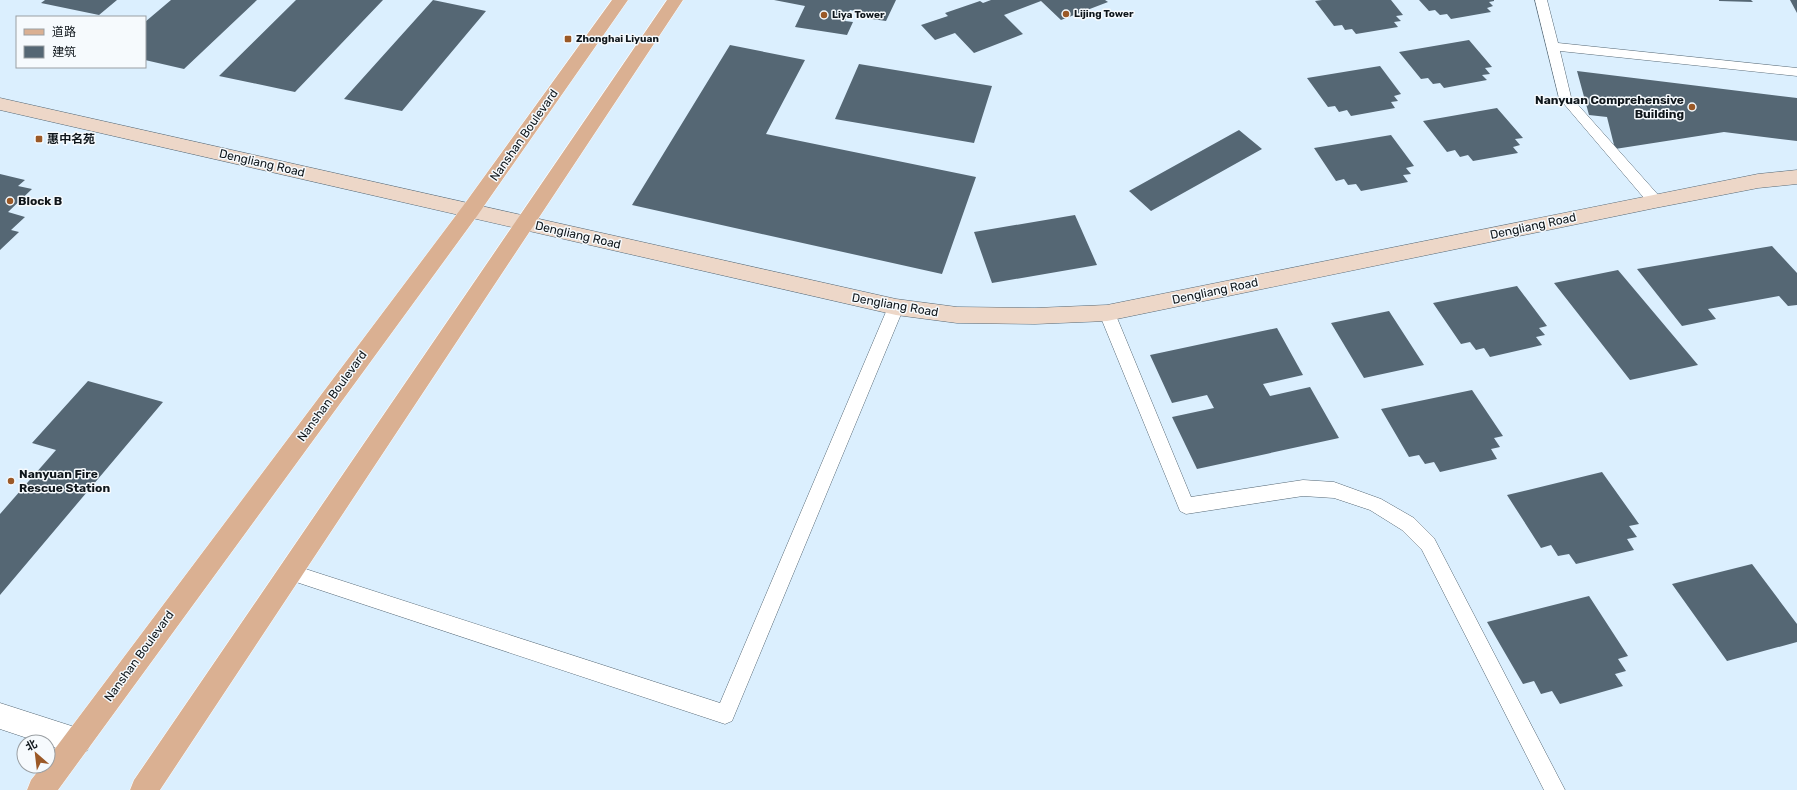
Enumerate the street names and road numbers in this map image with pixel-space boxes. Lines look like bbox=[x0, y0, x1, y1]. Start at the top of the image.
street label: Nanshan Boulevard bbox=[487, 86, 561, 184]
street label: Dengliang Road bbox=[218, 146, 306, 180]
street label: Dengliang Road bbox=[1489, 210, 1577, 242]
street label: Dengliang Road bbox=[534, 218, 622, 252]
street label: Dengliang Road bbox=[1171, 275, 1259, 307]
street label: Dengliang Road bbox=[851, 290, 939, 320]
street label: Nanshan Boulevard bbox=[294, 348, 370, 444]
street label: Nanshan Boulevard bbox=[101, 608, 177, 704]

